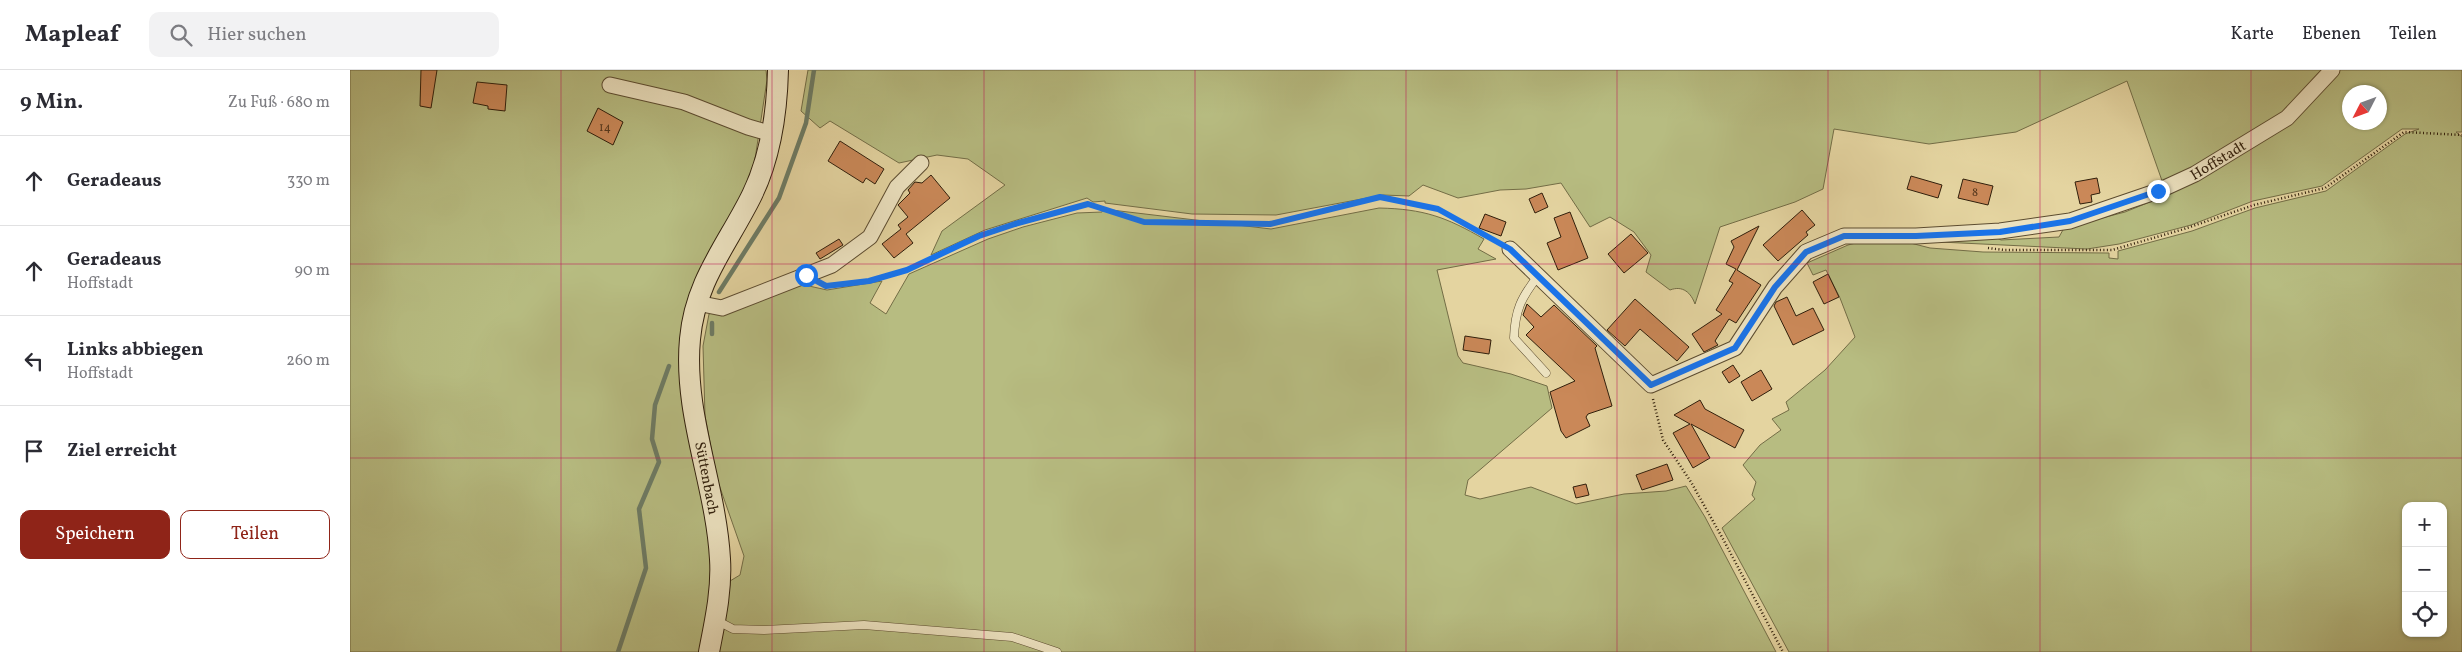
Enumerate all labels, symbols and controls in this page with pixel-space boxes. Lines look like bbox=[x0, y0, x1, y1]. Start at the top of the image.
search box bbox=[149, 12, 499, 57]
text: Mapleaf bbox=[25, 18, 119, 52]
icon: search bbox=[167, 21, 195, 49]
text: Hier suchen bbox=[207, 22, 307, 48]
text: Karte bbox=[2230, 22, 2274, 47]
text: Ebenen bbox=[2302, 22, 2361, 47]
text: Teilen bbox=[2389, 22, 2437, 47]
north arrow bbox=[2342, 85, 2387, 130]
text: 9 Min. bbox=[20, 88, 83, 117]
text: Zu Fuß · 680 m bbox=[228, 92, 330, 114]
house number: 14 bbox=[599, 120, 611, 136]
street label: Hoffstadt bbox=[2187, 136, 2251, 186]
icon: ahead bbox=[20, 167, 48, 195]
text: Geradeaus bbox=[67, 168, 162, 194]
text: 330 m bbox=[287, 170, 330, 192]
route end bbox=[2147, 180, 2170, 203]
house number: 8 bbox=[1972, 185, 1978, 201]
text: Geradeaus bbox=[67, 247, 162, 273]
icon: ahead bbox=[20, 257, 48, 285]
text: 90 m bbox=[294, 260, 330, 282]
route start bbox=[795, 264, 818, 287]
text: Hoffstadt bbox=[67, 273, 133, 295]
text: Links abbiegen bbox=[67, 337, 204, 363]
icon: left bbox=[20, 347, 48, 375]
text: 260 m bbox=[286, 350, 330, 372]
text: Hoffstadt bbox=[67, 363, 133, 385]
icon: arrive bbox=[20, 437, 48, 465]
text: Ziel erreicht bbox=[67, 438, 177, 464]
street label: Süttenbach bbox=[688, 440, 723, 517]
map controls bbox=[2402, 502, 2447, 637]
button: + bbox=[2402, 502, 2447, 547]
button: Speichern bbox=[20, 510, 170, 559]
button: Teilen bbox=[180, 510, 330, 559]
button: − bbox=[2402, 547, 2447, 592]
button: locate bbox=[2402, 592, 2447, 637]

